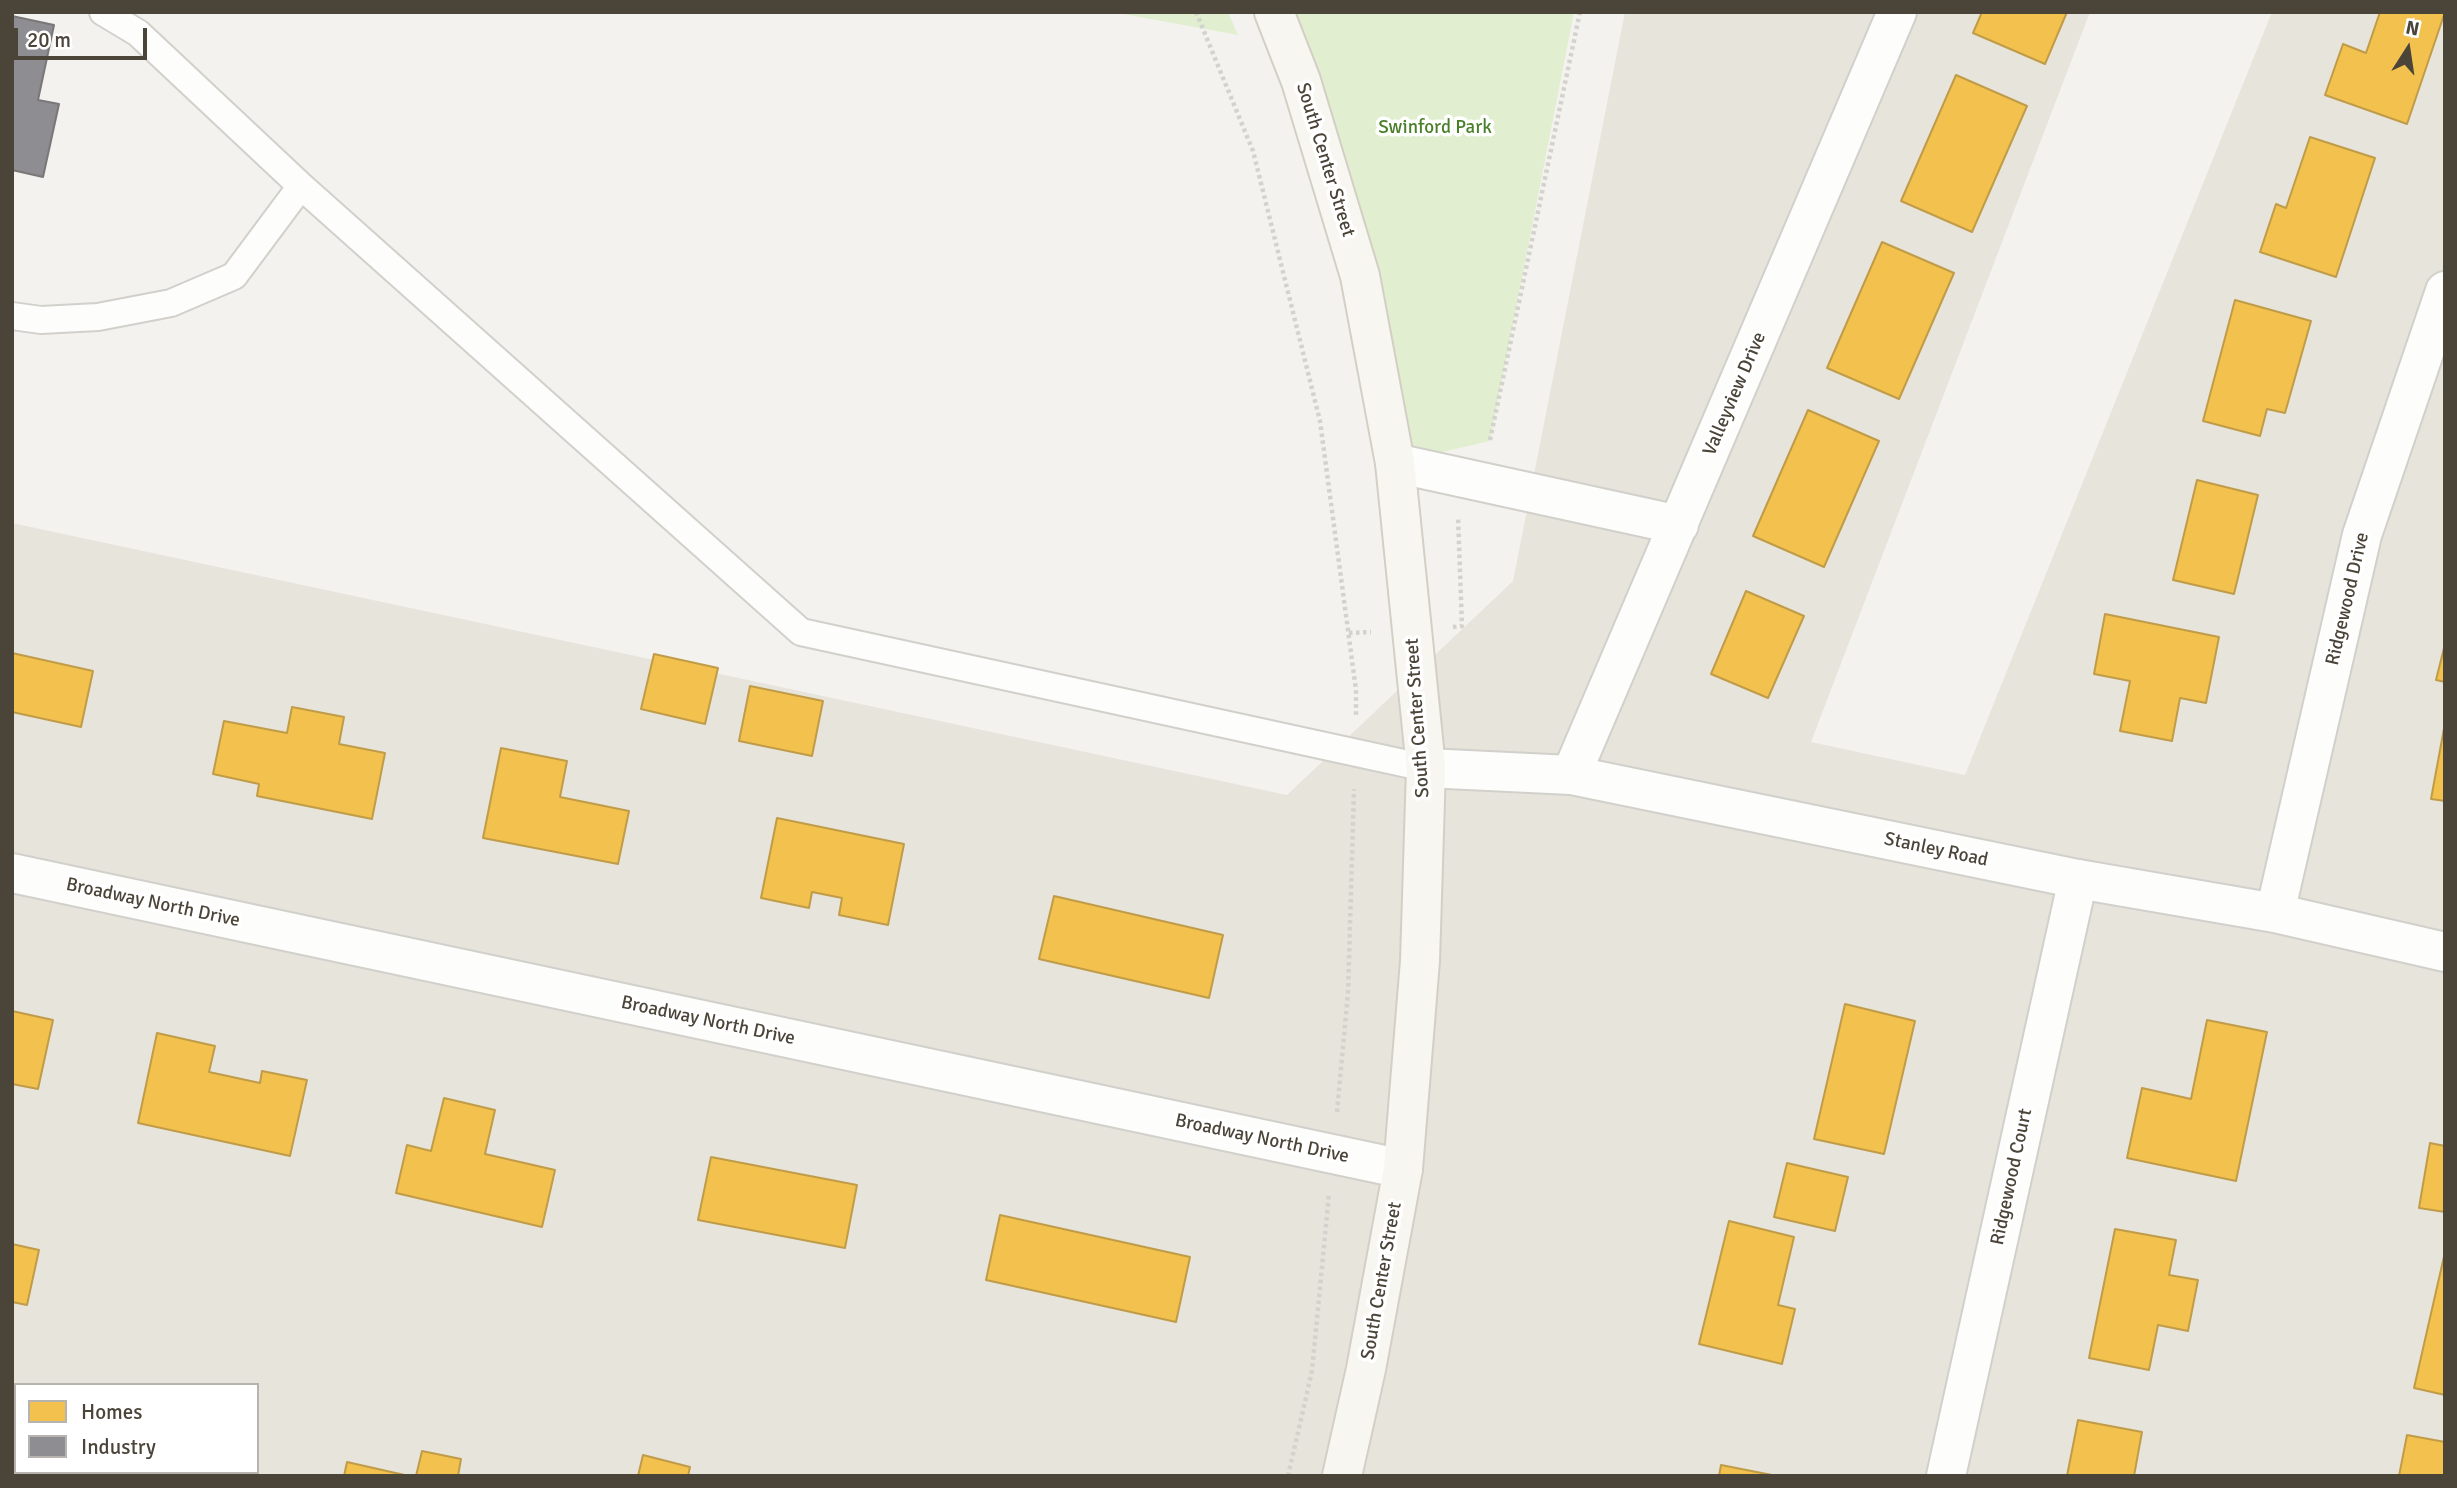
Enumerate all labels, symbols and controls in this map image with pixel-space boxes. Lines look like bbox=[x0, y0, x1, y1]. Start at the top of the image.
scale bar bbox=[18, 14, 150, 58]
north arrow bbox=[2373, 14, 2443, 84]
text: N bbox=[2403, 15, 2421, 42]
text: 20 m bbox=[27, 27, 71, 53]
street label: South Center Street bbox=[1291, 80, 1359, 240]
park label: Swinford Park bbox=[1378, 117, 1492, 139]
street label: Valleyview Drive bbox=[1699, 329, 1771, 459]
street label: Ridgewood Drive bbox=[2322, 530, 2374, 668]
street label: South Center Street bbox=[1401, 637, 1435, 799]
street label: Stanley Road bbox=[1882, 828, 1990, 872]
street label: Broadway North Drive bbox=[64, 873, 242, 933]
street label: Broadway North Drive bbox=[619, 991, 797, 1051]
street label: Ridgewood Court bbox=[1986, 1107, 2038, 1247]
street label: Broadway North Drive bbox=[1173, 1109, 1351, 1169]
street label: South Center Street bbox=[1357, 1200, 1407, 1362]
legend bbox=[14, 1383, 259, 1474]
text: Homes bbox=[81, 1399, 143, 1425]
text: Industry bbox=[81, 1434, 156, 1460]

